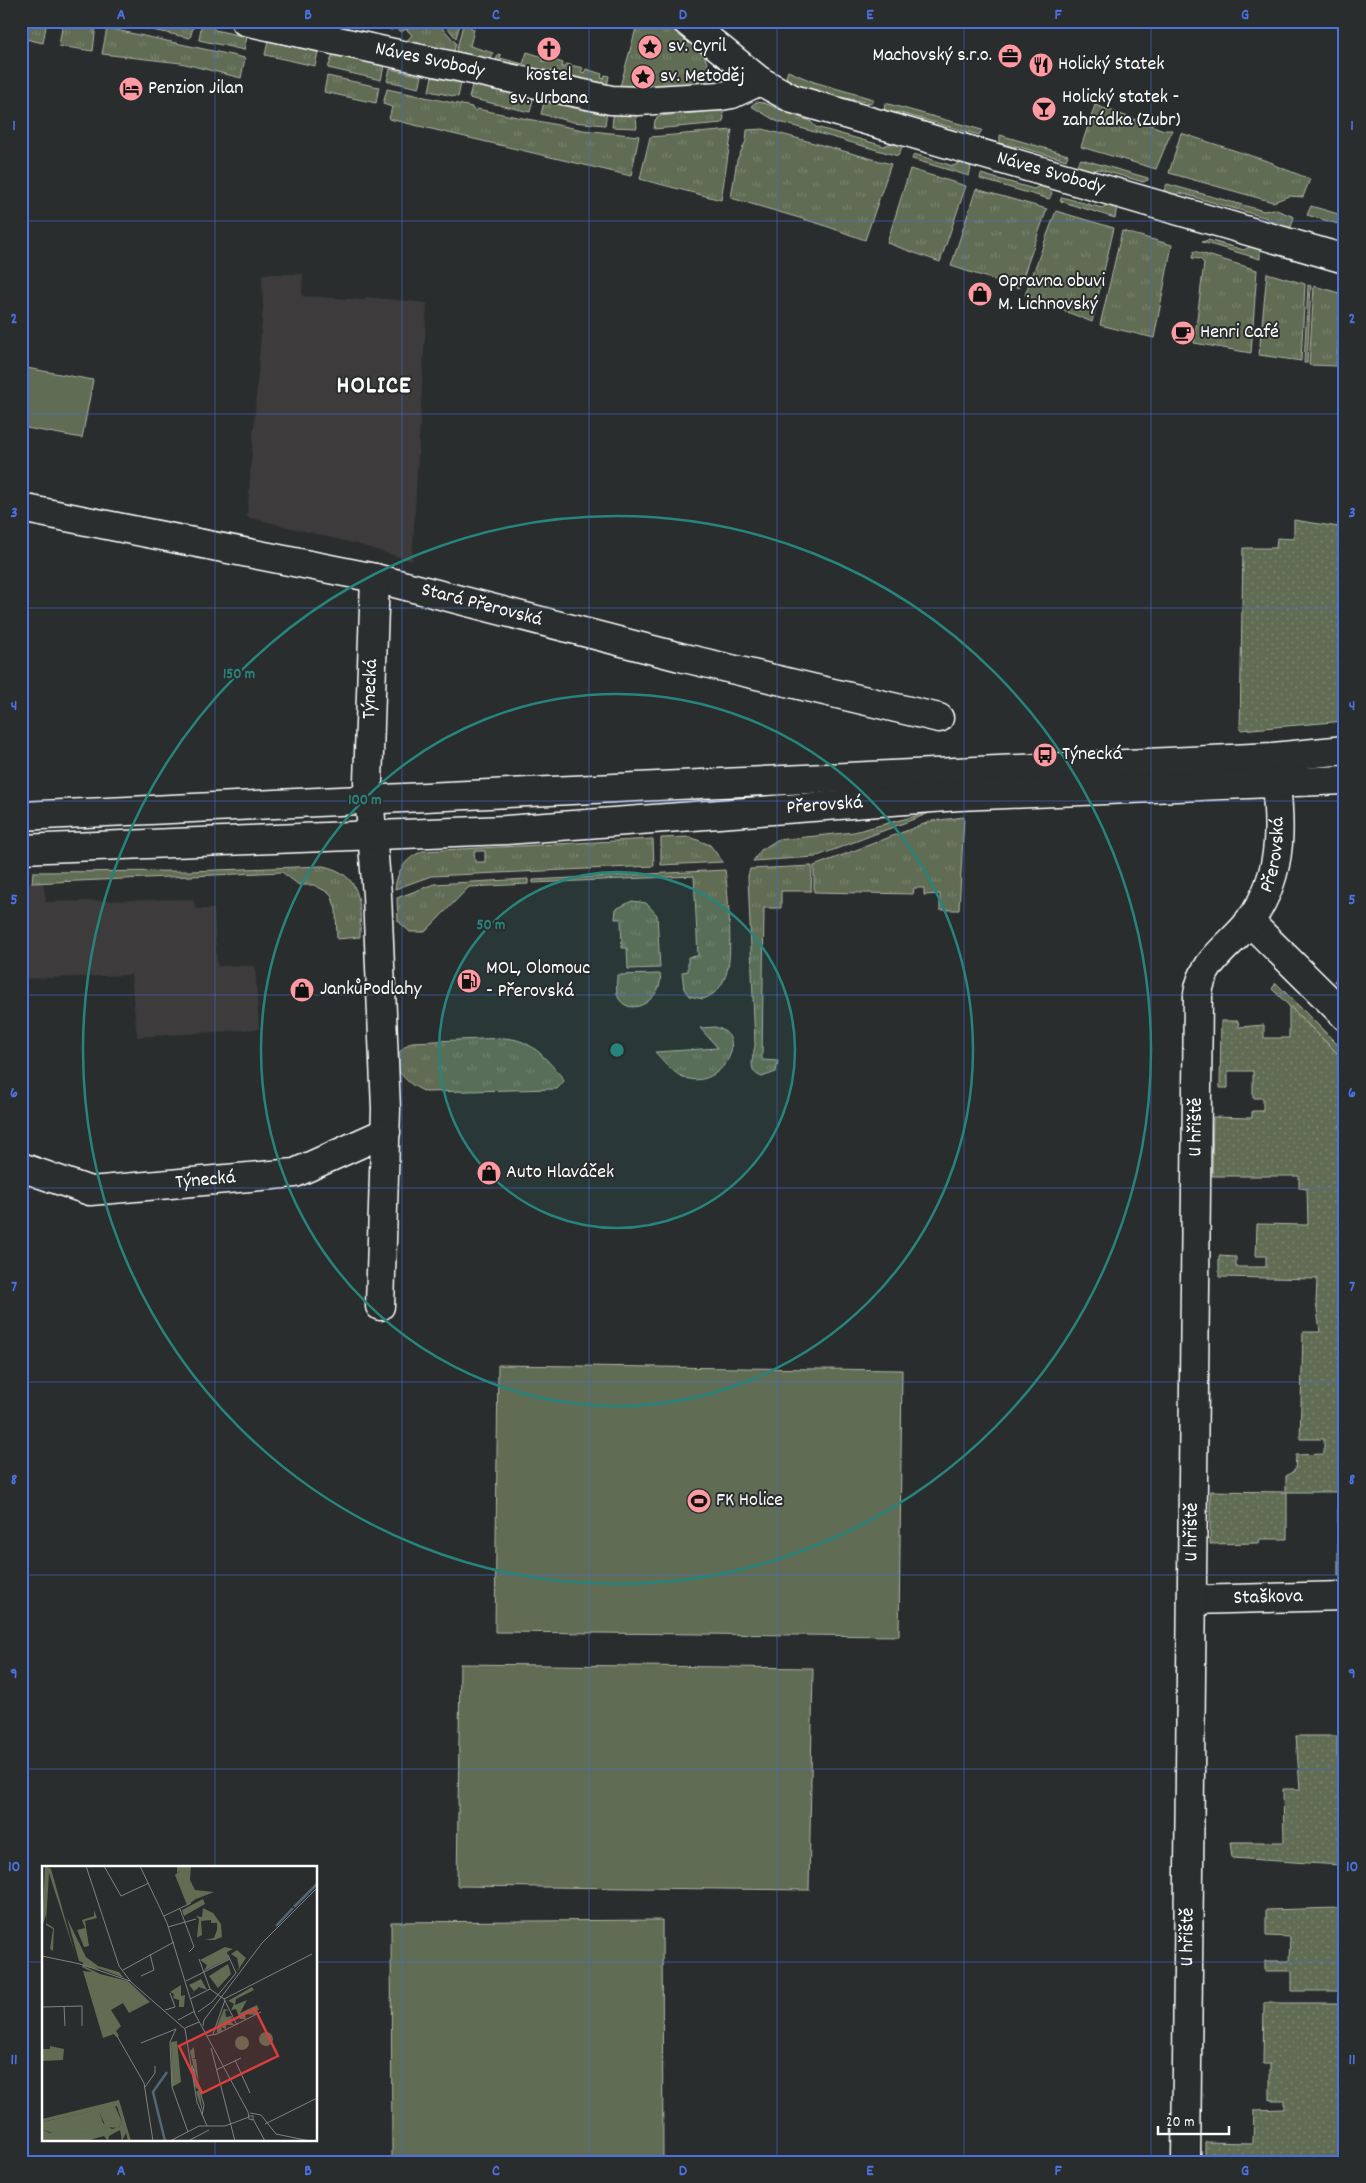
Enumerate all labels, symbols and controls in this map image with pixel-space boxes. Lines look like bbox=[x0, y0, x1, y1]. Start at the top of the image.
text: A bbox=[117, 4, 126, 27]
text: B bbox=[304, 4, 312, 27]
text: C bbox=[492, 4, 500, 27]
text: D bbox=[679, 4, 688, 27]
text: E bbox=[866, 4, 874, 27]
text: F bbox=[1054, 4, 1062, 27]
text: G bbox=[1241, 4, 1249, 27]
place label: sv. Cyril bbox=[668, 33, 727, 61]
place icon: sv. Cyril bbox=[637, 34, 663, 60]
street label: Náves Svobody bbox=[372, 35, 488, 86]
church icon: kostel sv. Urbana bbox=[536, 36, 562, 62]
place label: Machovský s.r.o. bbox=[872, 42, 992, 70]
office icon: Machovský s.r.o. bbox=[997, 43, 1023, 69]
place label: Holický Statek bbox=[1058, 51, 1164, 79]
restaurant icon: Holický Statek bbox=[1028, 52, 1054, 78]
place label: kostel sv. Urbana bbox=[510, 62, 589, 113]
place label: sv. Metoděj bbox=[660, 63, 745, 91]
place icon: sv. Metoděj bbox=[630, 64, 656, 90]
place label: Penzion Jilan bbox=[148, 75, 243, 103]
hotel icon: Penzion Jilan bbox=[118, 76, 144, 102]
place label: Holický statek - zahrádka (Zubr) bbox=[1062, 84, 1181, 135]
bar icon: Holický statek - zahrádka (Zubr) bbox=[1031, 96, 1057, 122]
text: 1 bbox=[12, 115, 16, 138]
text: 1 bbox=[1350, 115, 1354, 138]
street label: Náves Svobody bbox=[993, 145, 1109, 203]
place label: Opravna obuvi M. Lichnovský bbox=[998, 268, 1106, 319]
shop icon: Opravna obuvi M. Lichnovský bbox=[967, 281, 993, 307]
text: 2 bbox=[11, 308, 18, 331]
text: 2 bbox=[1349, 308, 1356, 331]
place label: Henri Café bbox=[1200, 319, 1279, 347]
cafe icon: Henri Café bbox=[1170, 320, 1196, 346]
district label: HOLICE bbox=[337, 369, 411, 405]
text: 3 bbox=[10, 502, 18, 525]
text: 3 bbox=[1348, 502, 1356, 525]
street label: Stará Přerovská bbox=[418, 576, 545, 635]
street label: Týnecká bbox=[356, 658, 386, 720]
text: 150 m bbox=[223, 664, 255, 686]
text: 4 bbox=[11, 695, 17, 718]
text: 4 bbox=[1349, 695, 1355, 718]
place label: Týnecká bbox=[1062, 741, 1122, 769]
bus stop icon: Týnecká bbox=[1032, 742, 1058, 768]
street label: Přerovská bbox=[786, 789, 864, 823]
text: 100 m bbox=[348, 790, 382, 812]
street label: Přerovská bbox=[1253, 817, 1293, 897]
text: 5 bbox=[10, 889, 18, 912]
text: 5 bbox=[1348, 889, 1356, 912]
text: 50 m bbox=[477, 915, 505, 937]
place label: MOL, Olomouc - Přerovská bbox=[486, 955, 590, 1006]
fuel station icon: MOL, Olomouc - Přerovská bbox=[456, 968, 482, 994]
place label: JankůPodlahy bbox=[320, 976, 422, 1004]
shop icon: JankůPodlahy bbox=[289, 977, 315, 1003]
centre of rings bbox=[608, 1041, 626, 1059]
text: 6 bbox=[10, 1082, 18, 1105]
text: 6 bbox=[1348, 1082, 1356, 1105]
street label: U hřiště bbox=[1182, 1097, 1211, 1157]
place label: Auto Hlaváček bbox=[506, 1159, 614, 1187]
shop icon: Auto Hlaváček bbox=[476, 1160, 502, 1186]
street label: Týnecká bbox=[174, 1164, 237, 1197]
text: 7 bbox=[11, 1276, 17, 1299]
text: 7 bbox=[1349, 1276, 1355, 1299]
text: 8 bbox=[11, 1469, 18, 1492]
text: 8 bbox=[1349, 1469, 1356, 1492]
place label: FK Holice bbox=[716, 1487, 783, 1515]
sports icon: FK Holice bbox=[686, 1488, 712, 1514]
street label: U hřiště bbox=[1178, 1502, 1207, 1562]
street label: Staškova bbox=[1233, 1583, 1303, 1613]
text: 9 bbox=[10, 1663, 18, 1686]
text: 9 bbox=[1348, 1663, 1356, 1686]
text: 10 bbox=[8, 1856, 20, 1879]
text: 10 bbox=[1346, 1856, 1358, 1879]
inset map bbox=[42, 1866, 318, 2140]
street label: U hřiště bbox=[1174, 1907, 1203, 1967]
text: 11 bbox=[10, 2049, 18, 2072]
text: 11 bbox=[1348, 2049, 1356, 2072]
scale bar bbox=[1158, 2103, 1230, 2135]
text: 20 m bbox=[1166, 2112, 1194, 2134]
text: A bbox=[117, 2160, 126, 2183]
text: B bbox=[304, 2160, 312, 2183]
text: C bbox=[492, 2160, 500, 2183]
text: D bbox=[679, 2160, 688, 2183]
text: E bbox=[866, 2160, 874, 2183]
text: F bbox=[1054, 2160, 1062, 2183]
text: G bbox=[1241, 2160, 1249, 2183]

